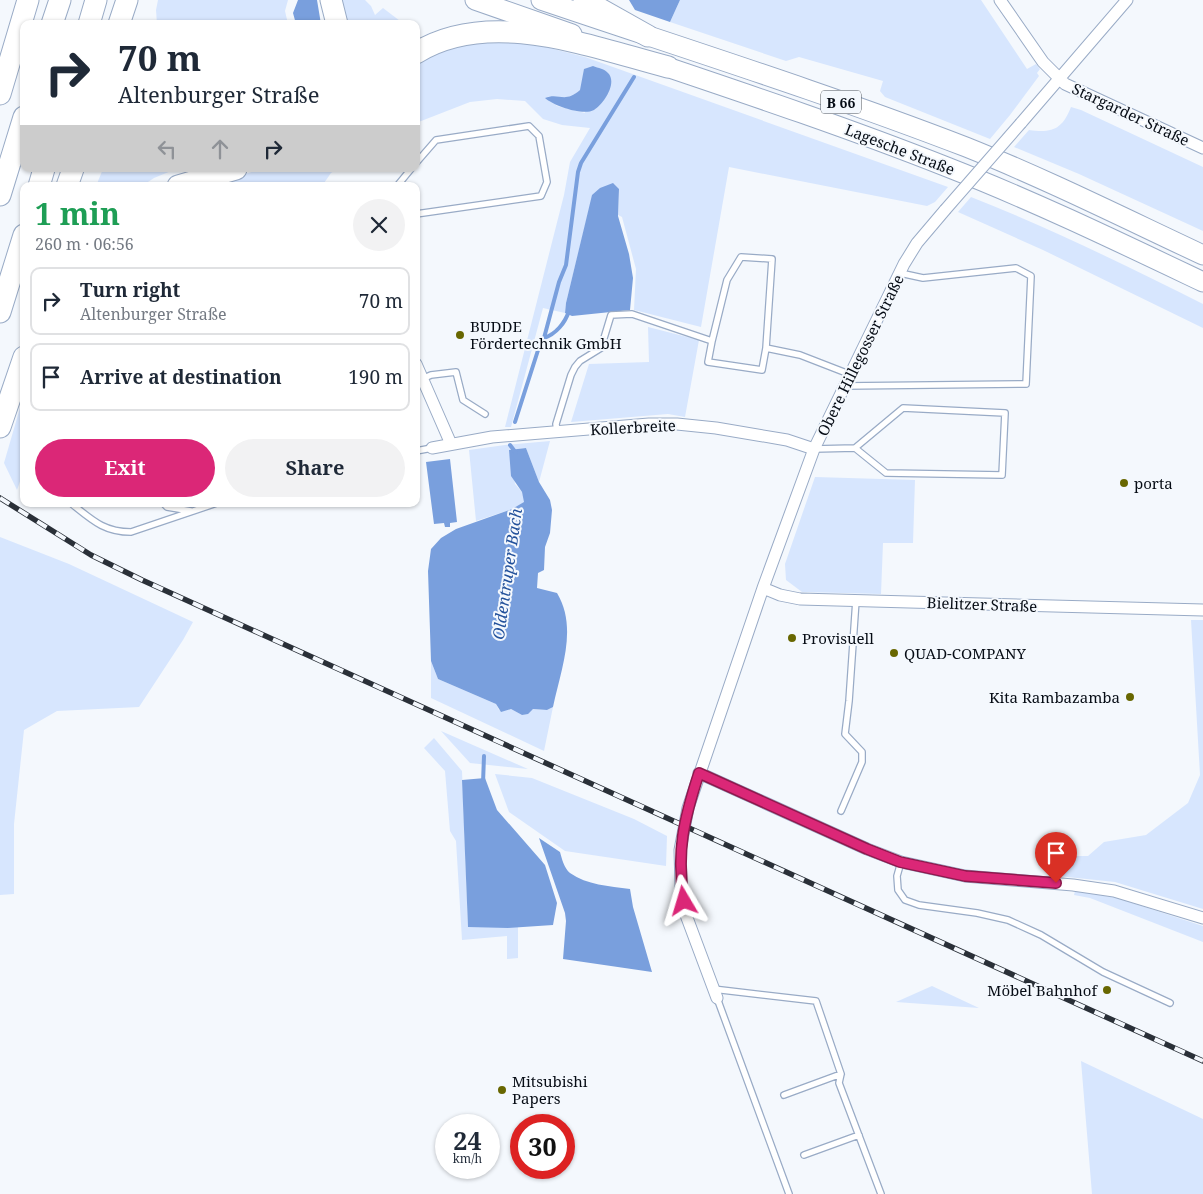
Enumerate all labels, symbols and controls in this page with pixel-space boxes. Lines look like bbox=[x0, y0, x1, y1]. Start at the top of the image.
text: 70 m bbox=[118, 34, 201, 81]
icon: right bbox=[35, 40, 100, 105]
street label: Stargarder Straße bbox=[1069, 78, 1193, 150]
text: Altenburger Straße bbox=[118, 79, 320, 109]
road number: B 66 bbox=[821, 90, 861, 114]
street label: Lagesche Straße bbox=[842, 119, 958, 179]
icon: left bbox=[153, 135, 181, 163]
icon: ahead bbox=[206, 135, 234, 163]
icon: right bbox=[259, 135, 287, 163]
text: 1 min bbox=[35, 193, 120, 234]
button: close bbox=[353, 199, 405, 251]
text: 260 m · 06:56 bbox=[35, 233, 134, 255]
street label: Obere Hillegosser Straße bbox=[812, 271, 908, 439]
text: Turn right bbox=[80, 277, 180, 303]
icon: right bbox=[37, 287, 65, 315]
text: 70 m bbox=[359, 288, 403, 314]
text: Altenburger Straße bbox=[80, 303, 227, 325]
place label: BUDDE Fördertechnik GmbH bbox=[470, 316, 622, 353]
marker: BUDDE Fördertechnik GmbH bbox=[454, 329, 466, 341]
icon: arrive bbox=[37, 363, 65, 391]
text: Arrive at destination bbox=[80, 364, 282, 390]
text: 190 m bbox=[348, 364, 403, 390]
street label: Kollerbreite bbox=[590, 415, 676, 439]
button: Exit bbox=[35, 439, 215, 497]
button: Share bbox=[225, 439, 405, 497]
place label: porta bbox=[1134, 473, 1173, 493]
marker: porta bbox=[1118, 477, 1130, 489]
water label: Oldentruper Bach bbox=[487, 507, 527, 641]
street label: Bielitzer Straße bbox=[926, 592, 1038, 616]
place label: Provisuell bbox=[802, 628, 874, 648]
marker: Provisuell bbox=[786, 632, 798, 644]
place label: QUAD-COMPANY bbox=[904, 643, 1026, 663]
marker: QUAD-COMPANY bbox=[888, 647, 900, 659]
place label: Kita Rambazamba bbox=[989, 687, 1120, 707]
marker: Kita Rambazamba bbox=[1124, 691, 1136, 703]
pin bbox=[1035, 832, 1077, 883]
icon: arrive bbox=[1042, 839, 1070, 867]
position arrow bbox=[657, 874, 709, 926]
place label: Möbel Bahnhof bbox=[987, 980, 1098, 1000]
marker: Möbel Bahnhof bbox=[1101, 984, 1113, 996]
place label: Mitsubishi Papers bbox=[512, 1071, 588, 1108]
marker: Mitsubishi Papers bbox=[496, 1084, 508, 1096]
speed limit sign: 30 bbox=[510, 1114, 575, 1179]
text: 24 bbox=[453, 1123, 482, 1157]
text: km/h bbox=[453, 1150, 482, 1167]

